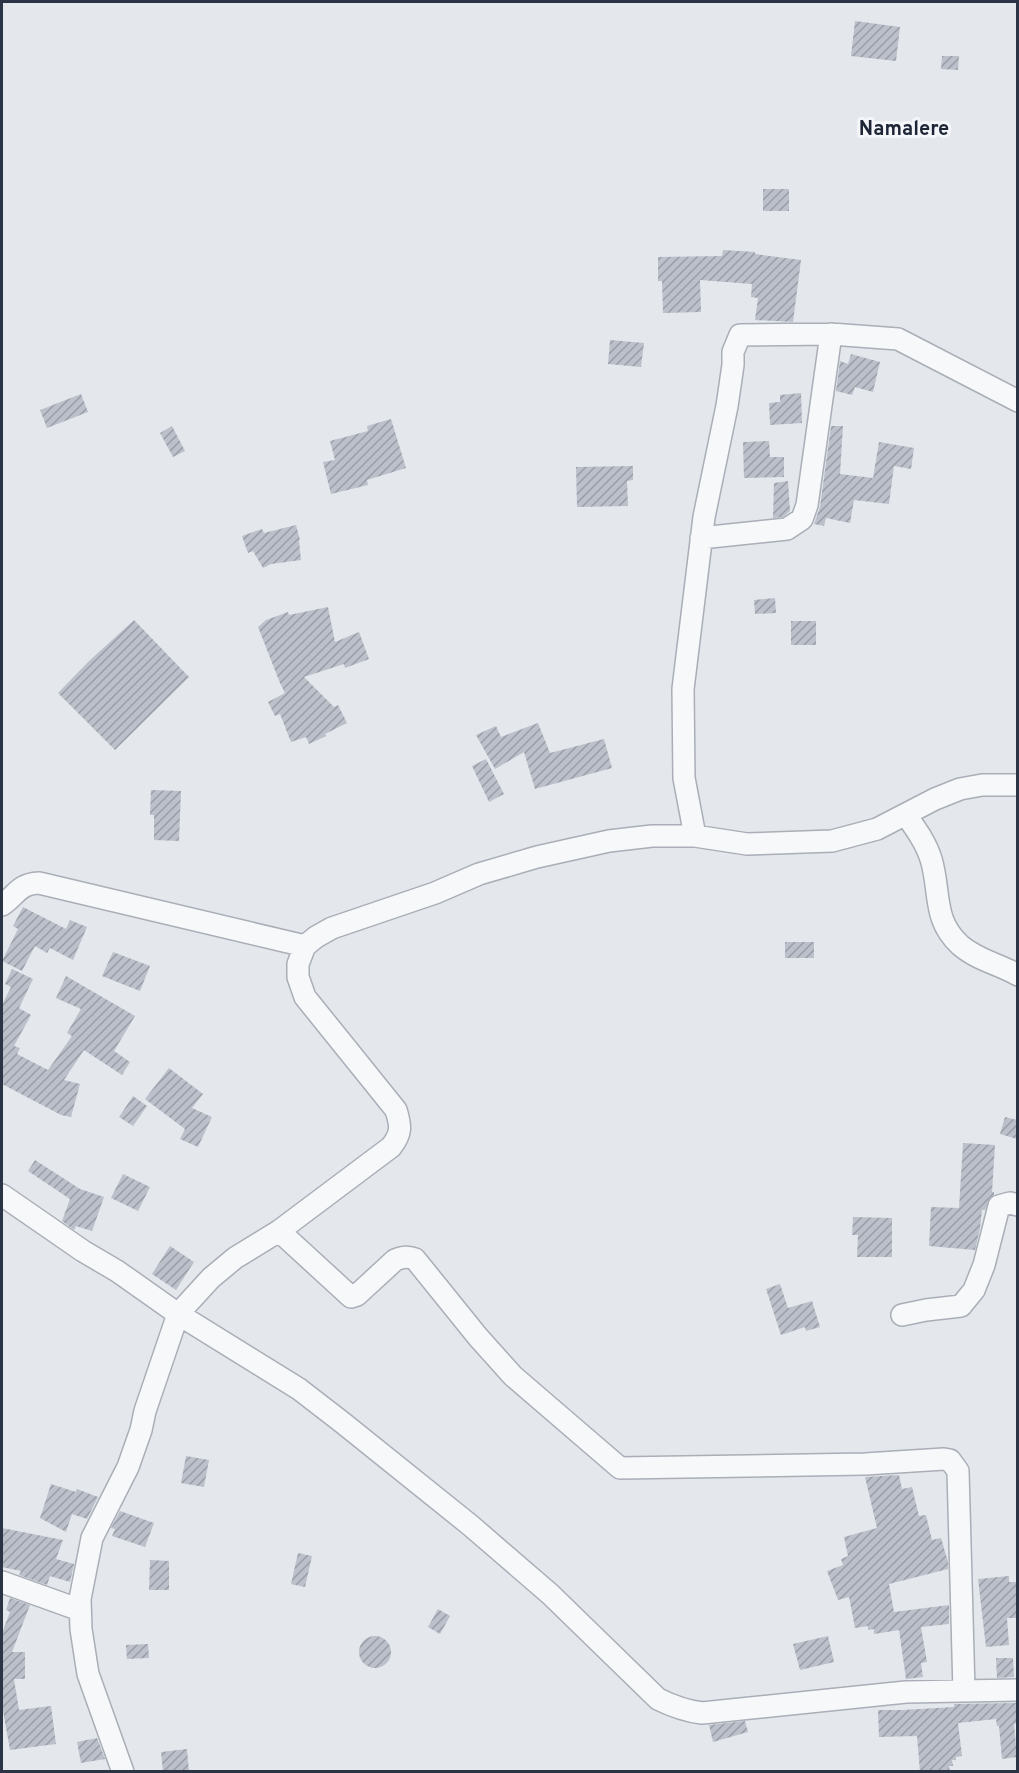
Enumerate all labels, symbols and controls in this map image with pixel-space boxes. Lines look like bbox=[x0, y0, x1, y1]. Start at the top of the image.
district label: Namalere bbox=[859, 117, 949, 143]

